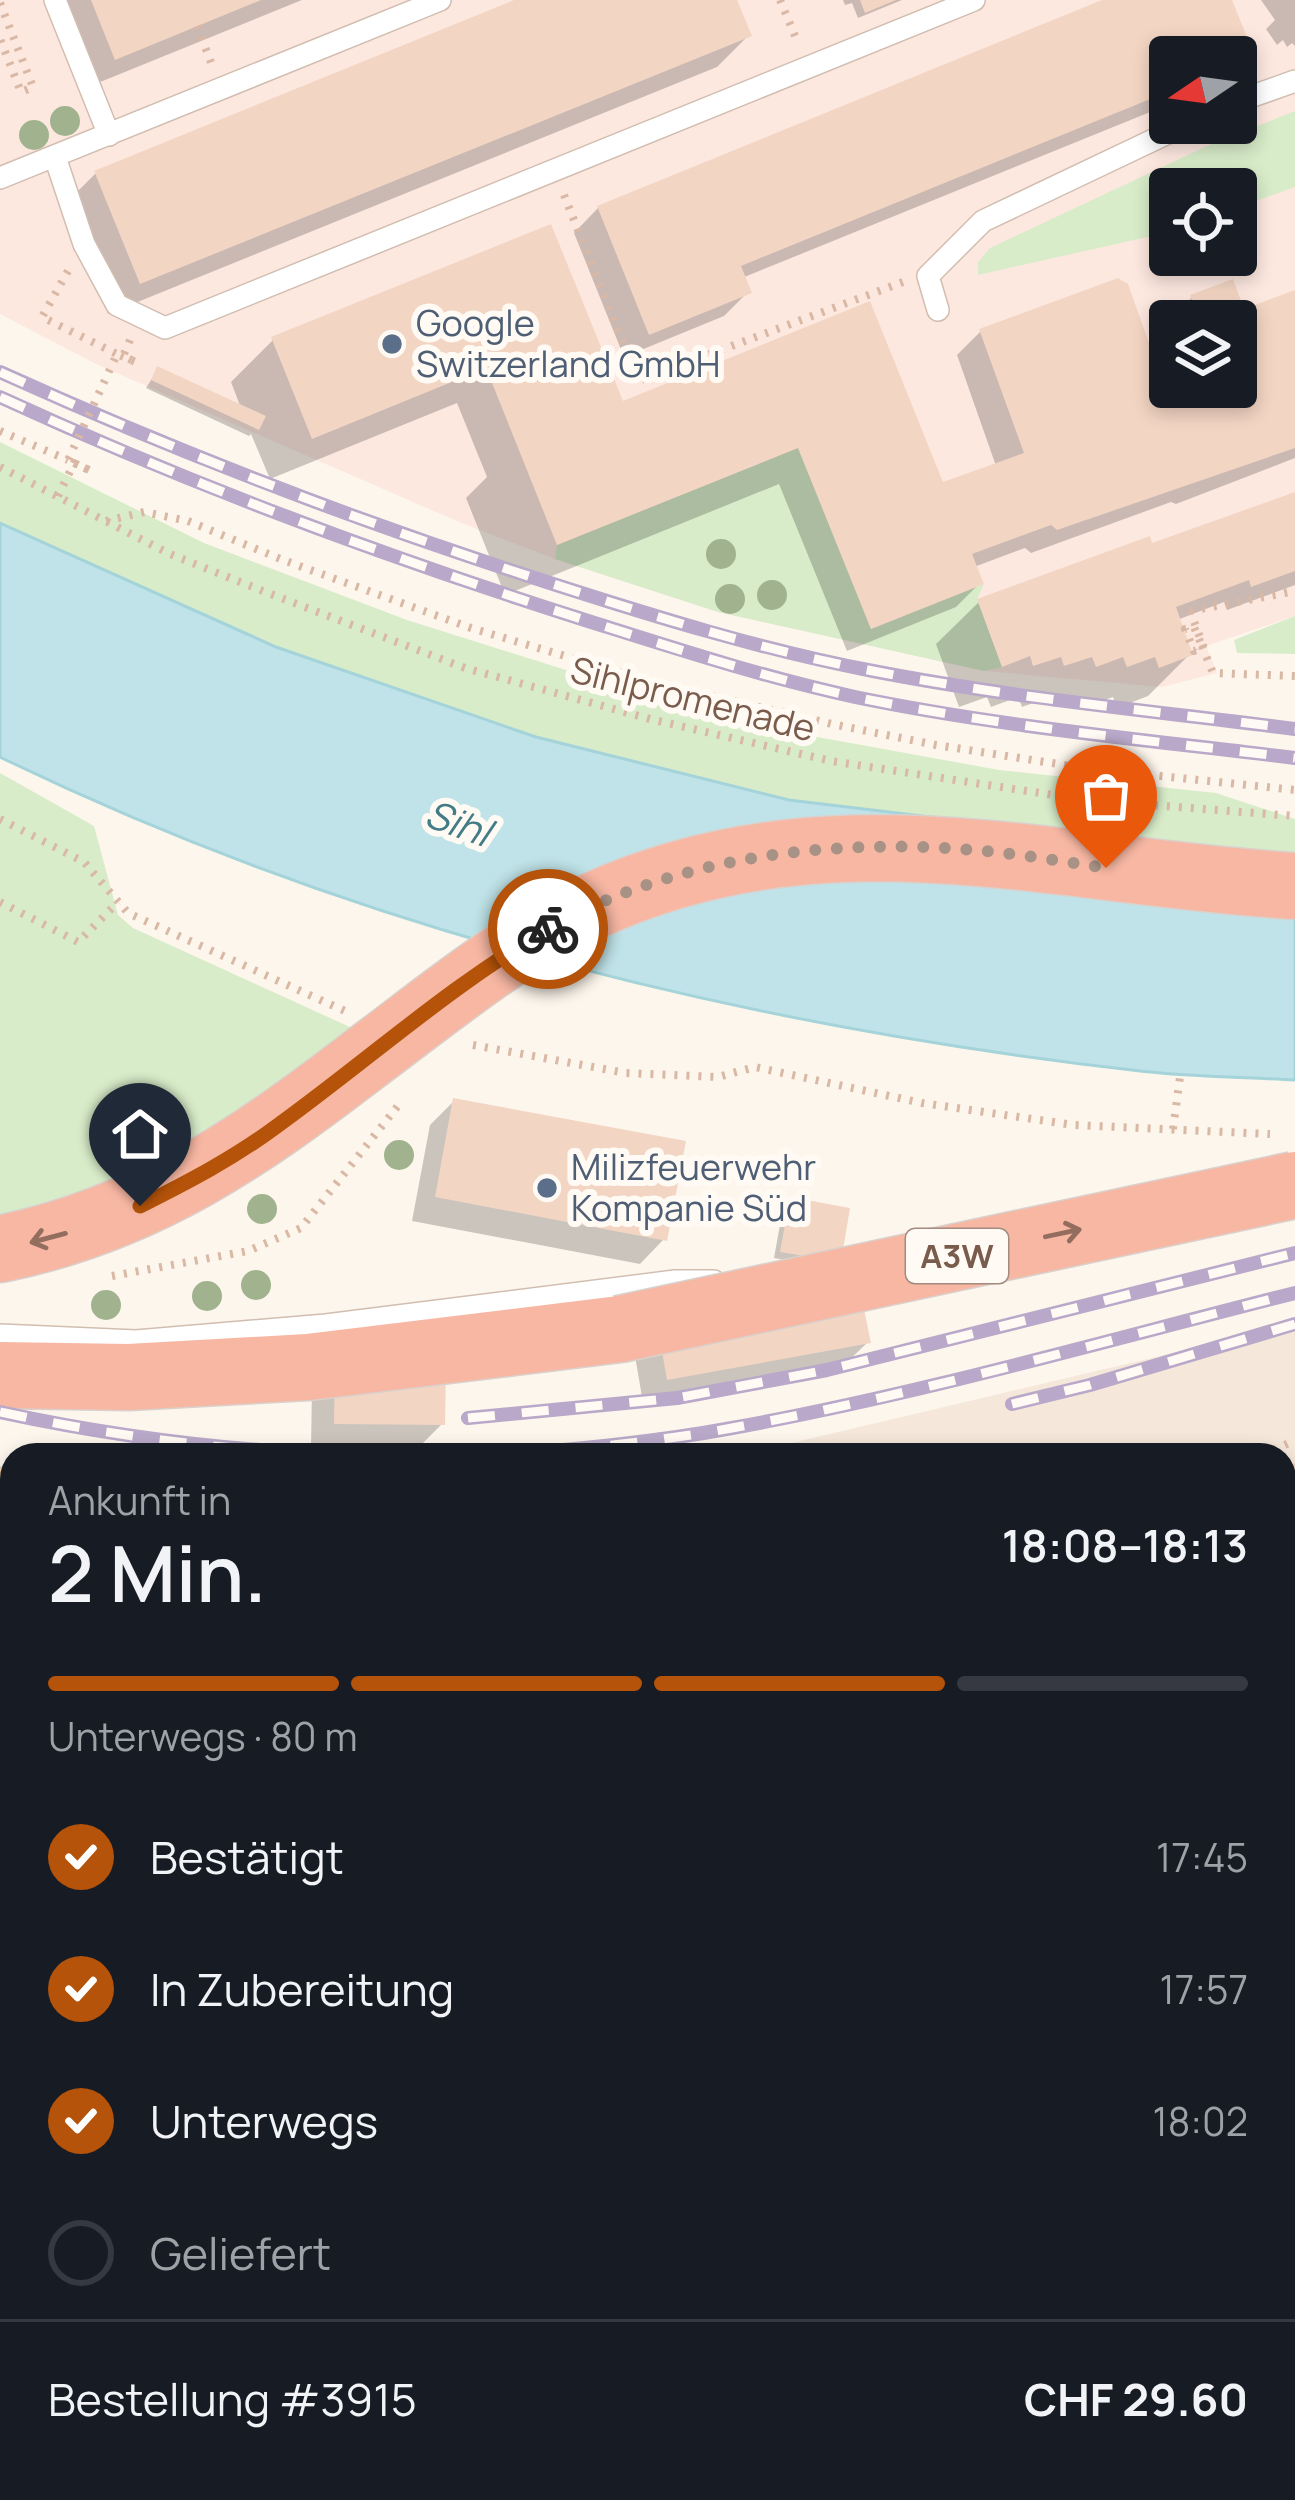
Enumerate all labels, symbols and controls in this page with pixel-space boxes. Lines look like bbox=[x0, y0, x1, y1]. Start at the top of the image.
north arrow bbox=[1149, 36, 1257, 144]
map controls bbox=[1149, 36, 1257, 408]
button: locate bbox=[1149, 168, 1257, 276]
place label: Google Switzerland GmbH bbox=[416, 298, 720, 388]
button: layers bbox=[1149, 300, 1257, 408]
marker: Google Switzerland GmbH bbox=[379, 331, 405, 357]
street label: Sihlpromenade bbox=[566, 644, 820, 753]
pin bbox=[1055, 745, 1157, 868]
icon: bag bbox=[1073, 763, 1139, 829]
water label: Sihl bbox=[418, 785, 503, 860]
courier bbox=[488, 869, 608, 989]
icon: bike bbox=[515, 896, 581, 962]
pin bbox=[89, 1083, 191, 1206]
icon: home bbox=[107, 1101, 173, 1167]
place label: Milizfeuerwehr Kompanie Süd bbox=[571, 1142, 816, 1232]
marker: Milizfeuerwehr Kompanie Süd bbox=[534, 1175, 560, 1201]
one-way arrow bbox=[1043, 1221, 1081, 1244]
one-way arrow bbox=[30, 1228, 68, 1250]
road number: A3W bbox=[906, 1229, 1008, 1283]
text: Ankunft in bbox=[48, 1473, 231, 1527]
text: 18:08–18:13 bbox=[1002, 1514, 1248, 1576]
text: 2 Min. bbox=[48, 1519, 267, 1625]
text: Unterwegs · 80 m bbox=[48, 1709, 358, 1763]
icon: check bbox=[48, 1824, 114, 1890]
text: Bestätigt bbox=[150, 1826, 344, 1888]
text: 17:45 bbox=[1156, 1830, 1248, 1884]
icon: check bbox=[48, 1956, 114, 2022]
text: In Zubereitung bbox=[150, 1958, 454, 2020]
text: 17:57 bbox=[1159, 1962, 1248, 2016]
icon: check bbox=[48, 2088, 114, 2154]
text: Unterwegs bbox=[150, 2090, 378, 2152]
text: 18:02 bbox=[1152, 2094, 1248, 2148]
text: Geliefert bbox=[150, 2222, 331, 2284]
text: Bestellung #3915 bbox=[48, 2368, 417, 2430]
text: CHF 29.60 bbox=[1024, 2368, 1248, 2430]

